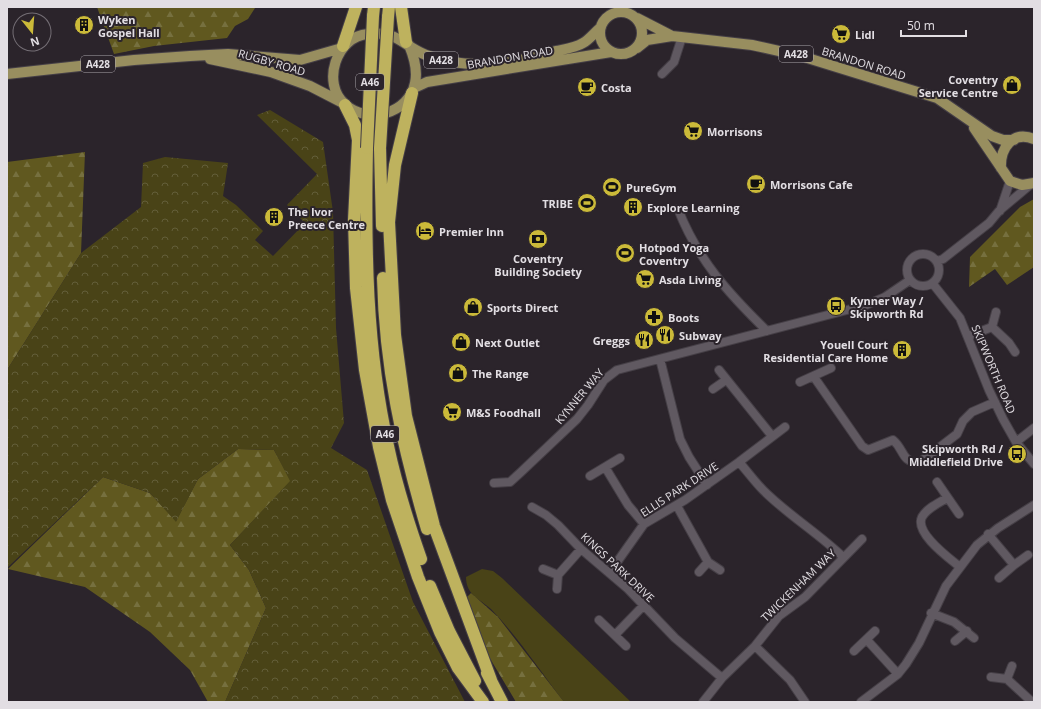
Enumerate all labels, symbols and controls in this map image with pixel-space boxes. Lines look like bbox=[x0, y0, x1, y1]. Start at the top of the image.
north arrow bbox=[12, 12, 52, 52]
place label: Wyken Gospel Hall bbox=[98, 12, 160, 40]
scale bar bbox=[901, 12, 966, 38]
building icon: Wyken Gospel Hall bbox=[73, 14, 95, 36]
text: 50 m bbox=[907, 17, 935, 34]
supermarket icon: Lidl bbox=[830, 23, 852, 45]
place label: Lidl bbox=[855, 27, 875, 42]
text: N bbox=[29, 34, 42, 51]
street label: BRANDON ROAD bbox=[466, 42, 554, 72]
street label: BRANDON ROAD bbox=[820, 43, 908, 83]
street label: RUGBY ROAD bbox=[237, 45, 307, 79]
road number: A428 bbox=[779, 46, 813, 62]
road number: A428 bbox=[424, 52, 458, 68]
road number: A428 bbox=[81, 56, 115, 72]
place label: Coventry Service Centre bbox=[919, 72, 999, 100]
road number: A46 bbox=[356, 74, 384, 90]
shop icon: Coventry Service Centre bbox=[1001, 74, 1023, 96]
cafe icon: Costa bbox=[576, 76, 598, 98]
place label: Costa bbox=[601, 80, 632, 95]
supermarket icon: Morrisons bbox=[682, 120, 704, 142]
place label: Morrisons bbox=[707, 124, 763, 139]
cafe icon: Morrisons Cafe bbox=[745, 173, 767, 195]
sports icon: PureGym bbox=[601, 176, 623, 198]
place label: Morrisons Cafe bbox=[770, 177, 853, 192]
place label: PureGym bbox=[626, 180, 677, 195]
sports icon: TRIBE bbox=[576, 192, 598, 214]
place label: TRIBE bbox=[542, 196, 573, 211]
building icon: Explore Learning bbox=[622, 196, 644, 218]
place label: Explore Learning bbox=[647, 200, 740, 215]
place label: The Ivor Preece Centre bbox=[288, 204, 365, 232]
building icon: The Ivor Preece Centre bbox=[263, 206, 285, 228]
hotel icon: Premier Inn bbox=[414, 220, 436, 242]
place label: Premier Inn bbox=[439, 224, 504, 239]
bank icon: Coventry Building Society bbox=[527, 228, 549, 250]
place label: Hotpod Yoga Coventry bbox=[639, 240, 709, 268]
sports icon: Hotpod Yoga Coventry bbox=[614, 242, 636, 264]
place label: Coventry Building Society bbox=[494, 251, 582, 279]
supermarket icon: Asda Living bbox=[634, 268, 656, 290]
place label: Asda Living bbox=[659, 272, 722, 287]
place label: Kynner Way / Skipworth Rd bbox=[850, 293, 924, 321]
bus stop icon: Kynner Way / Skipworth Rd bbox=[825, 295, 847, 317]
shop icon: Sports Direct bbox=[462, 296, 484, 318]
place label: Sports Direct bbox=[487, 300, 559, 315]
pharmacy icon: Boots bbox=[643, 306, 665, 328]
place label: Boots bbox=[668, 310, 700, 325]
street label: SKIPWORTH ROAD bbox=[968, 322, 1020, 416]
restaurant icon: Subway bbox=[654, 324, 676, 346]
place label: Subway bbox=[679, 328, 722, 343]
restaurant icon: Greggs bbox=[633, 329, 655, 351]
shop icon: Next Outlet bbox=[450, 331, 472, 353]
place label: Greggs bbox=[593, 333, 631, 348]
place label: Next Outlet bbox=[475, 335, 540, 350]
place label: Youell Court Residential Care Home bbox=[763, 337, 888, 365]
building icon: Youell Court Residential Care Home bbox=[891, 339, 913, 361]
shop icon: The Range bbox=[447, 362, 469, 384]
street label: KYNNER WAY bbox=[551, 364, 607, 427]
place label: The Range bbox=[472, 366, 529, 381]
supermarket icon: M&S Foodhall bbox=[441, 401, 463, 423]
place label: M&S Foodhall bbox=[466, 405, 541, 420]
road number: A46 bbox=[371, 426, 399, 442]
place label: Skipworth Rd / Middlefield Drive bbox=[909, 441, 1003, 469]
bus stop icon: Skipworth Rd / Middlefield Drive bbox=[1006, 443, 1028, 465]
street label: ELLIS PARK DRIVE bbox=[637, 458, 721, 520]
street label: KINGS PARK DRIVE bbox=[578, 529, 658, 605]
street label: TWICKENHAM WAY bbox=[757, 545, 839, 625]

